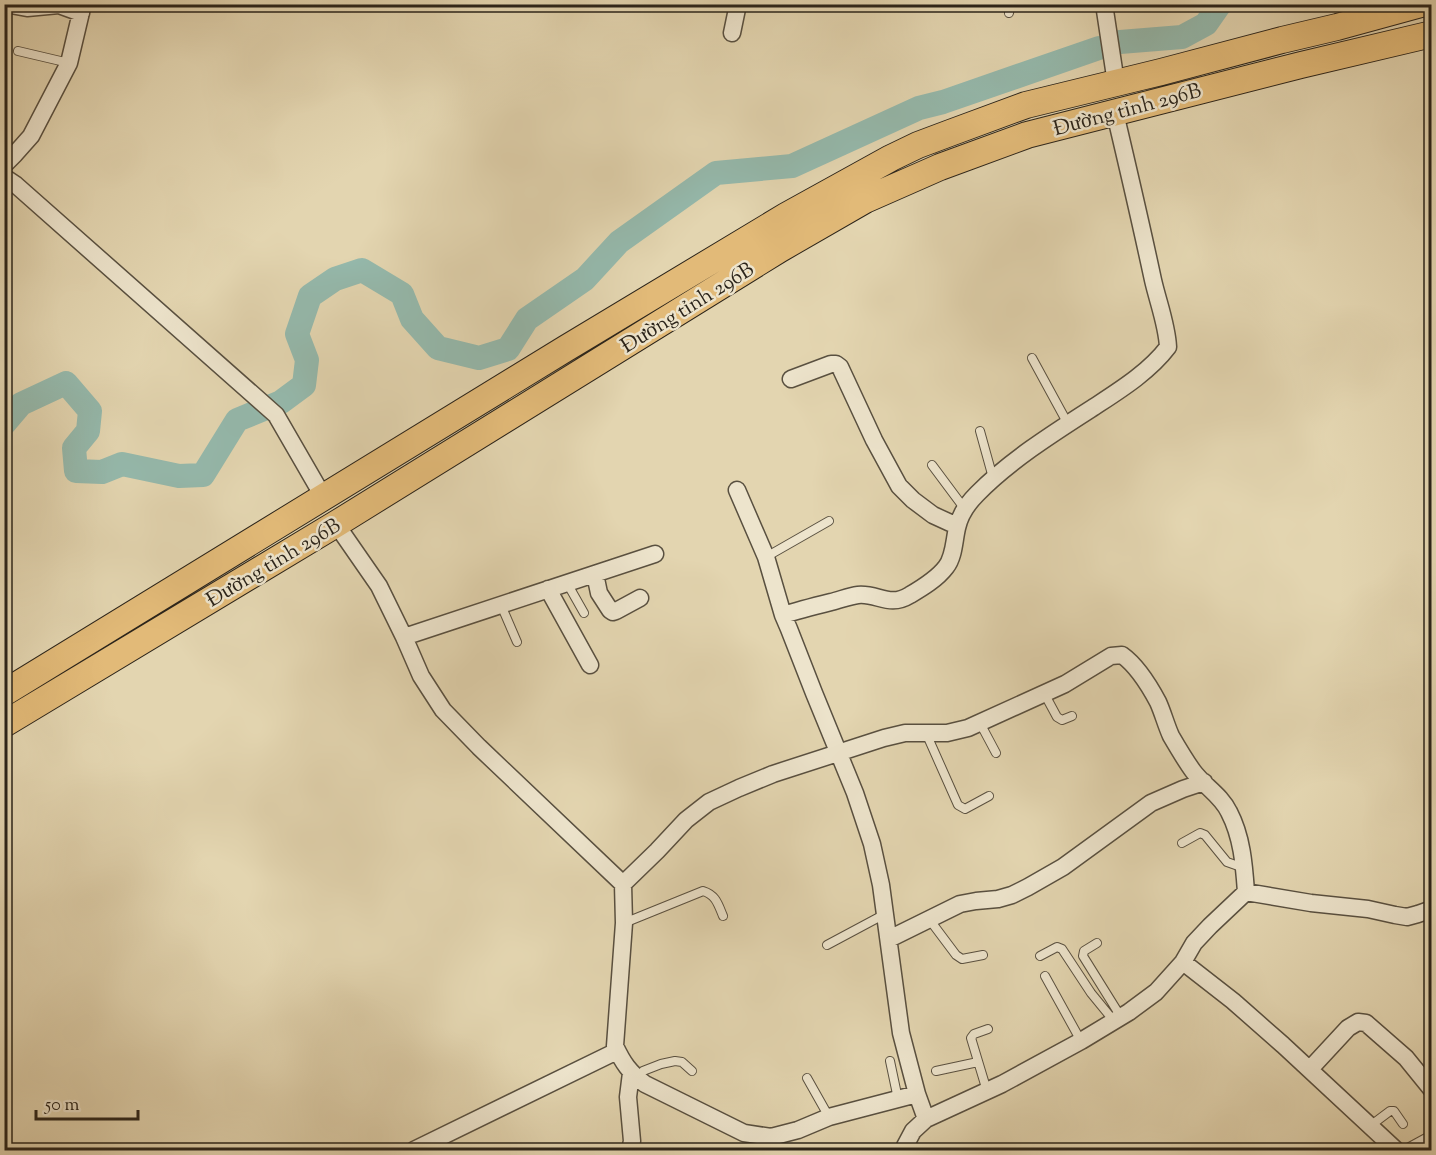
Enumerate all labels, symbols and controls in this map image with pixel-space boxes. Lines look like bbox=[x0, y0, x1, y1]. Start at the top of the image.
street label: Đường tỉnh 296B bbox=[1050, 77, 1205, 145]
street label: Đường tỉnh 296B bbox=[616, 256, 760, 362]
street label: Đường tỉnh 296B bbox=[201, 512, 347, 616]
scale bar bbox=[36, 1083, 138, 1121]
text: 50 m bbox=[44, 1093, 80, 1119]

